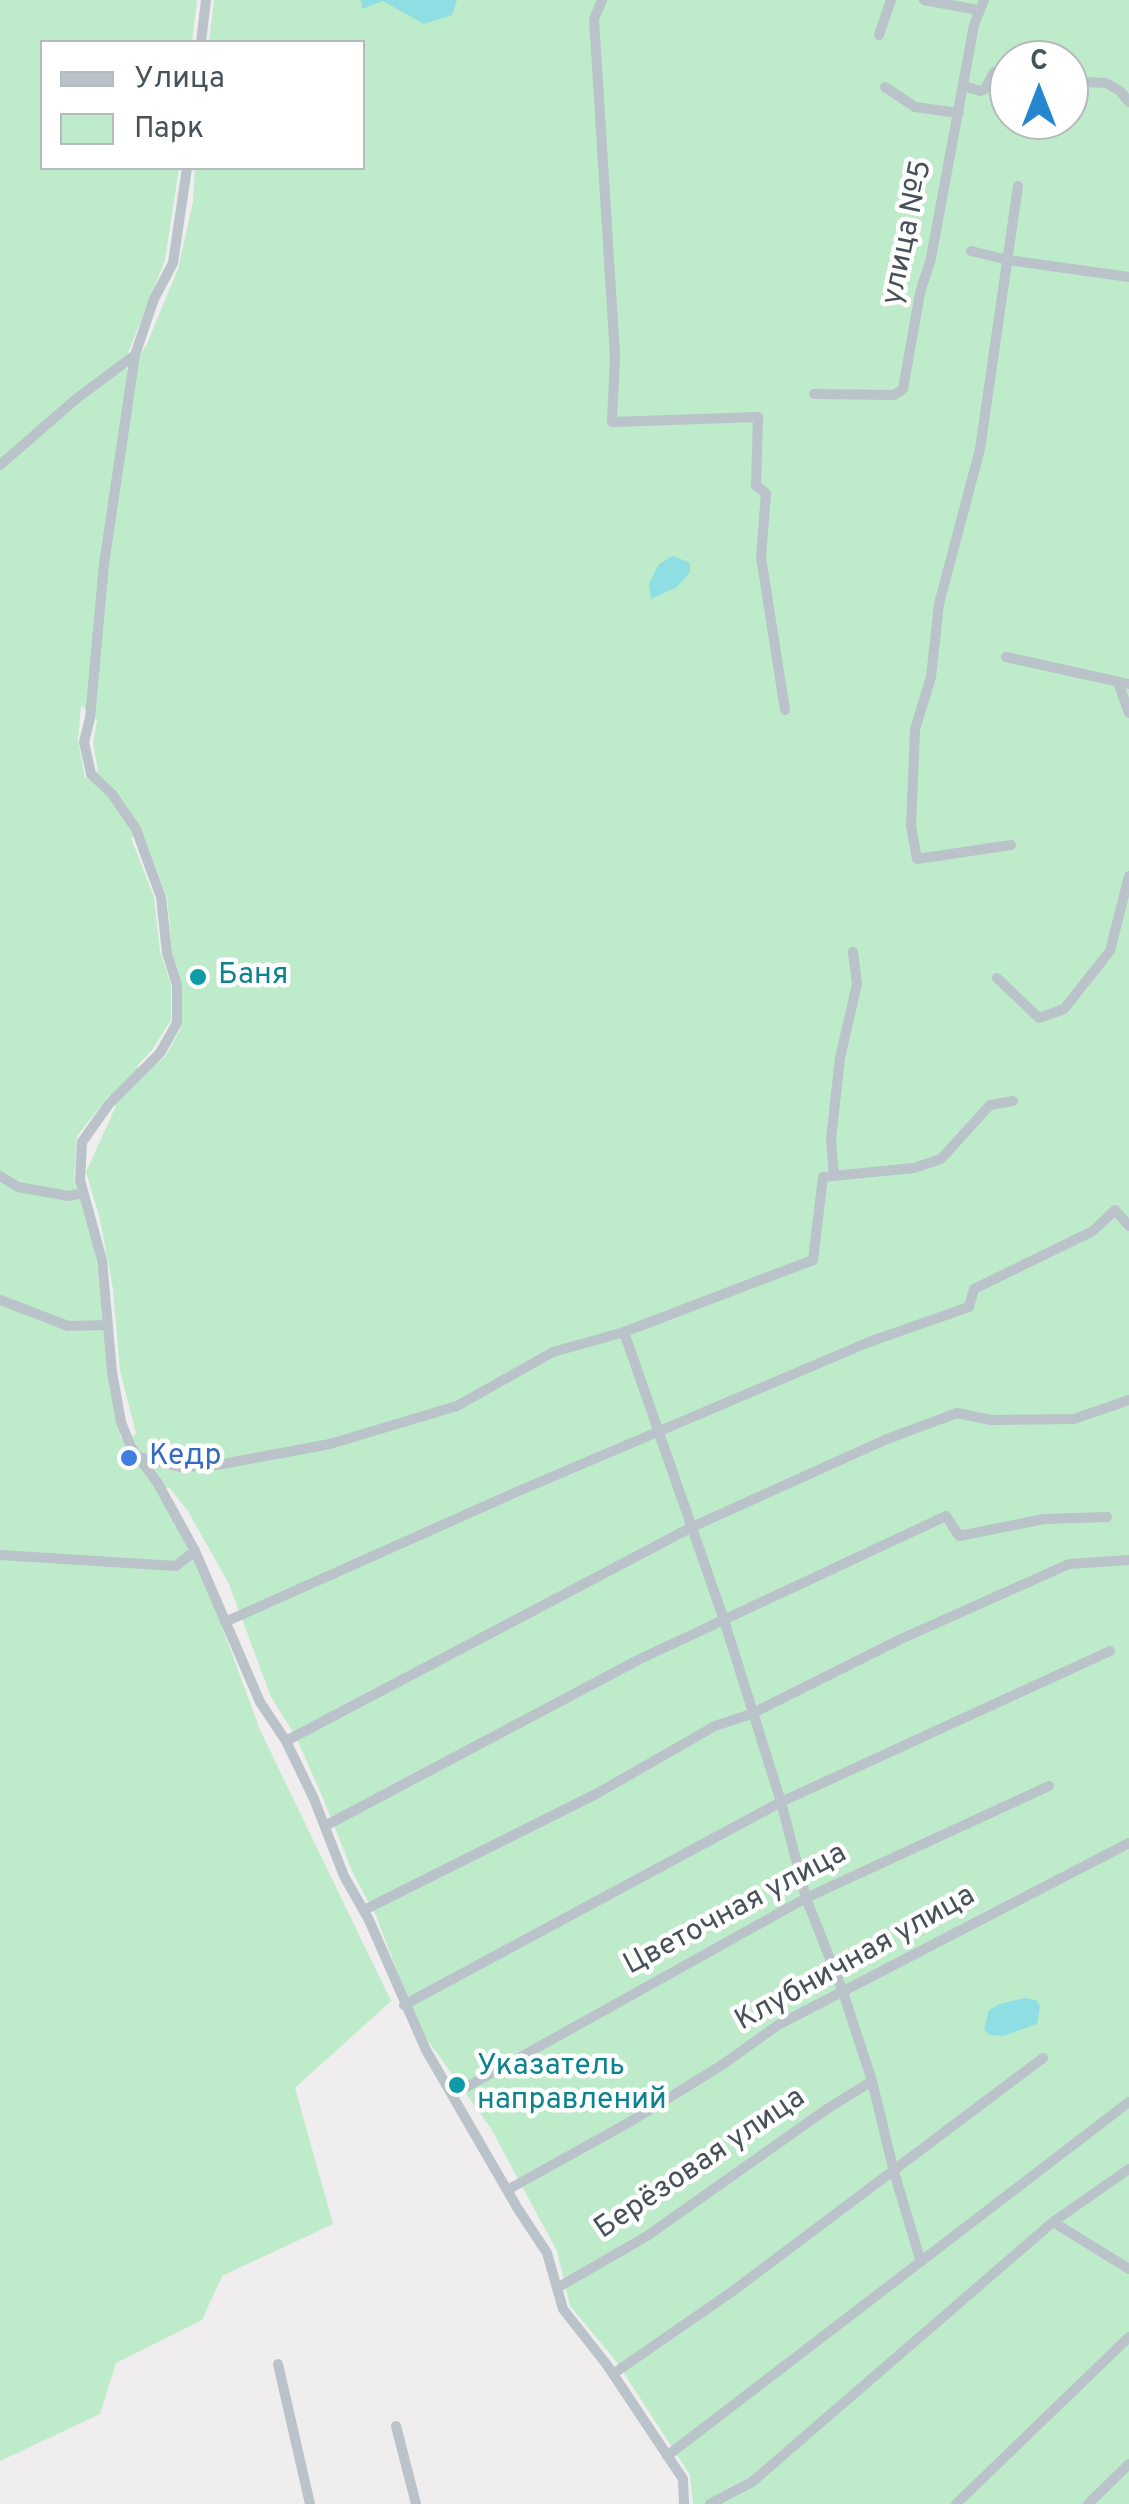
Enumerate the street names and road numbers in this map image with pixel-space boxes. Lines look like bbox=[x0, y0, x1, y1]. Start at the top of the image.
street label: улица №5 bbox=[876, 157, 942, 309]
street label: Цветочная улица bbox=[618, 1837, 854, 1985]
street label: Клубничная улица bbox=[730, 1879, 982, 2041]
street label: Берёзовая улица bbox=[589, 2081, 813, 2249]

